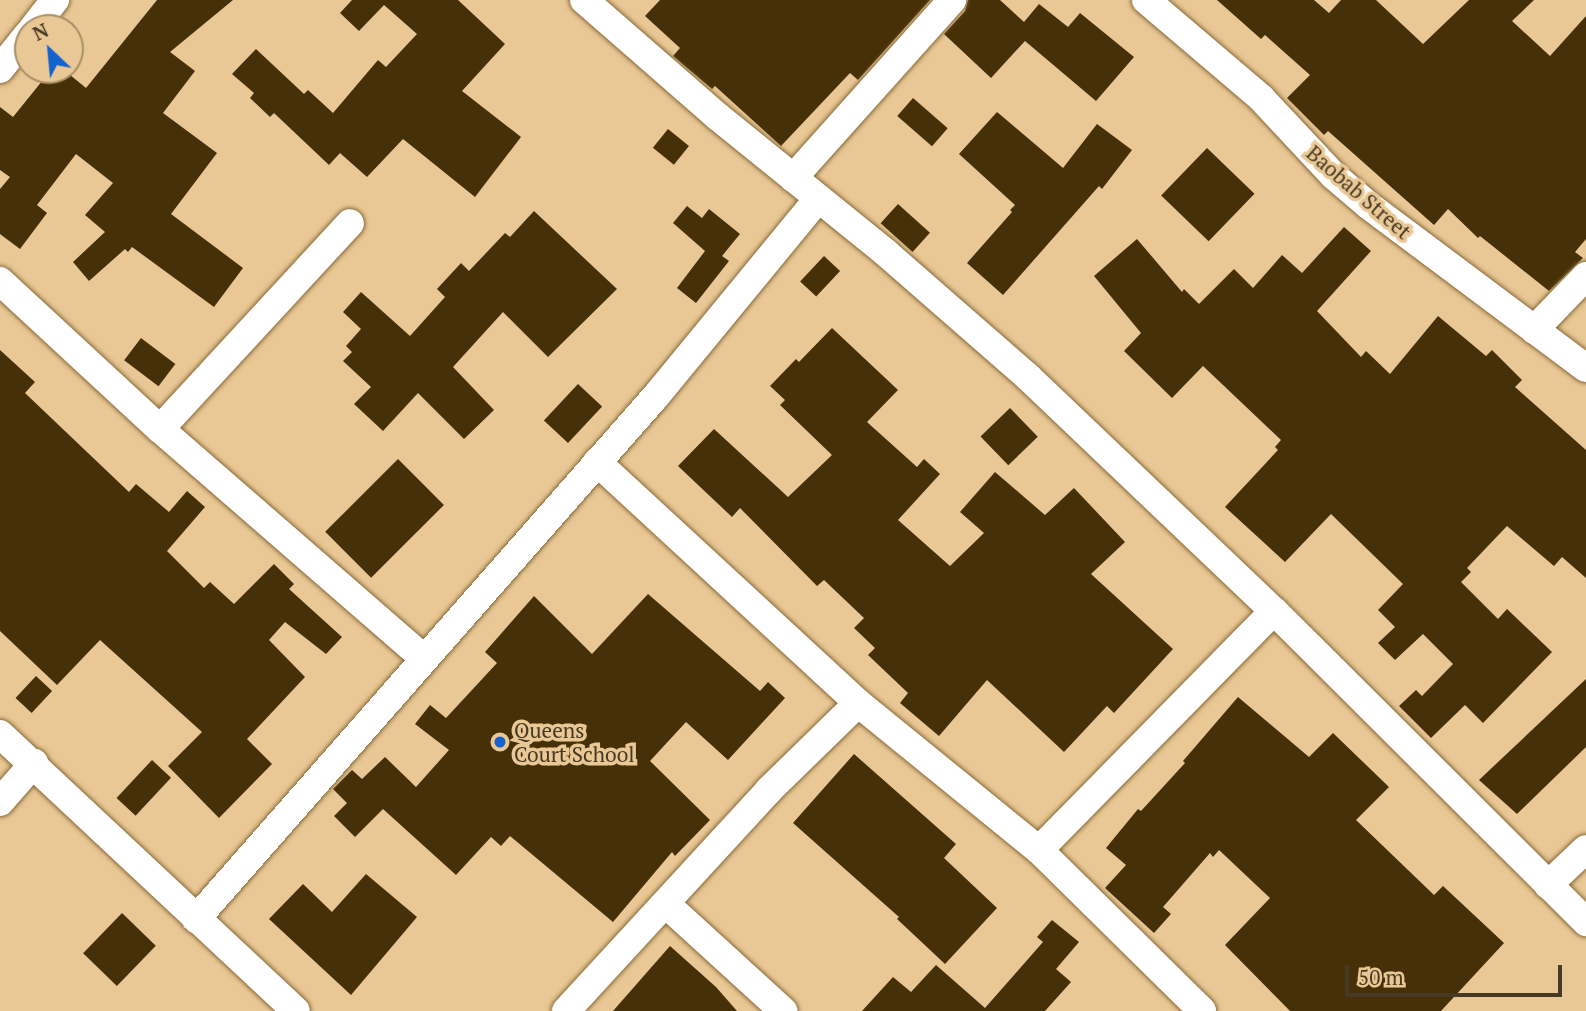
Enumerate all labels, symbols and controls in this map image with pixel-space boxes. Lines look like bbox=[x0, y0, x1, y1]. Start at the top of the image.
north arrow bbox=[14, 14, 84, 84]
text: N bbox=[28, 17, 52, 46]
street label: Baobab Street bbox=[1302, 140, 1416, 244]
place label: Queens Court School bbox=[514, 717, 635, 767]
marker: Queens Court School bbox=[492, 734, 508, 750]
scale bar bbox=[1348, 951, 1565, 995]
text: 50 m bbox=[1358, 963, 1404, 991]

